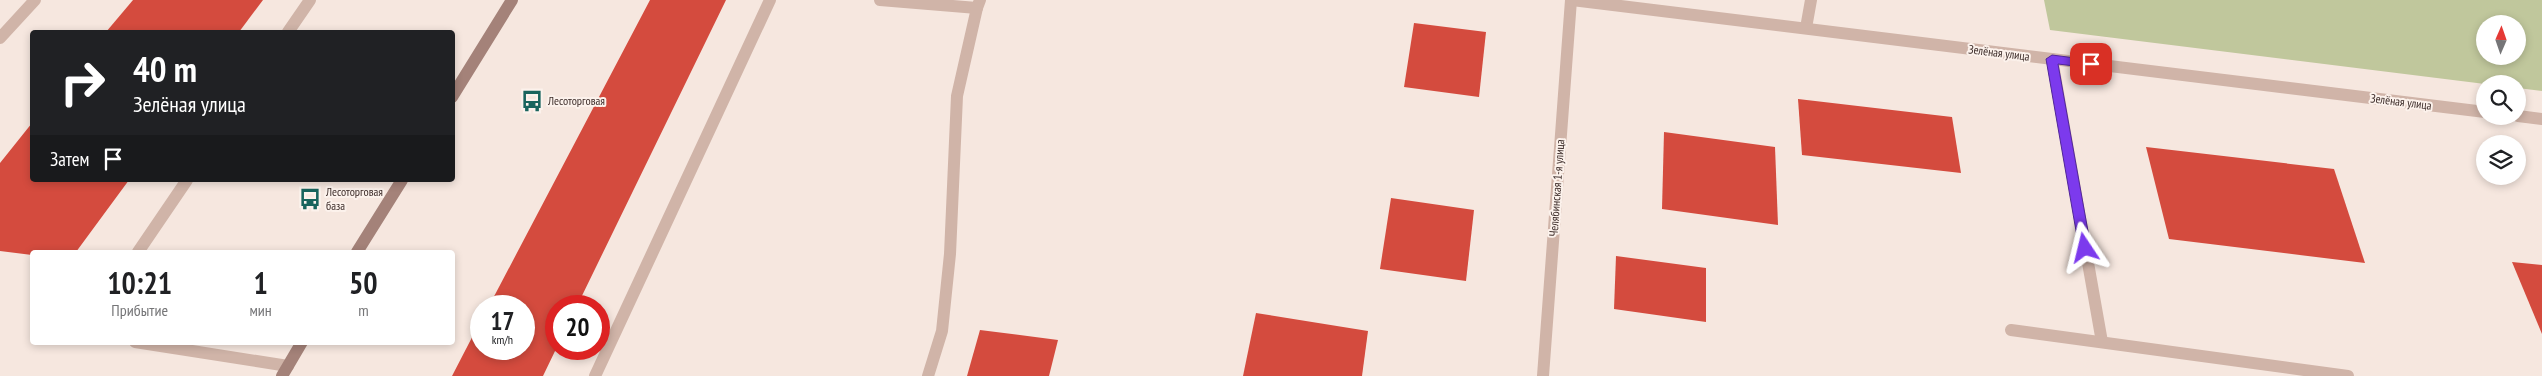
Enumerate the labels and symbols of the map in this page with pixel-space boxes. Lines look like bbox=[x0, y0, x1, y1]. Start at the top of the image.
north arrow bbox=[2476, 15, 2526, 65]
street label: Зелёная улица bbox=[1968, 41, 2031, 64]
pin bbox=[2070, 43, 2112, 85]
bus stop icon: Лесоторговая bbox=[519, 88, 545, 114]
street label: Зелёная улица bbox=[2370, 90, 2433, 113]
place label: Лесоторговая bbox=[547, 93, 605, 108]
street label: Челябинская 1-я улица bbox=[1546, 139, 1567, 237]
place label: Лесоторговая база bbox=[325, 184, 383, 213]
bus stop icon: Лесоторговая база bbox=[297, 186, 323, 212]
position arrow bbox=[2058, 221, 2110, 273]
speed limit sign: 20 bbox=[545, 295, 610, 360]

